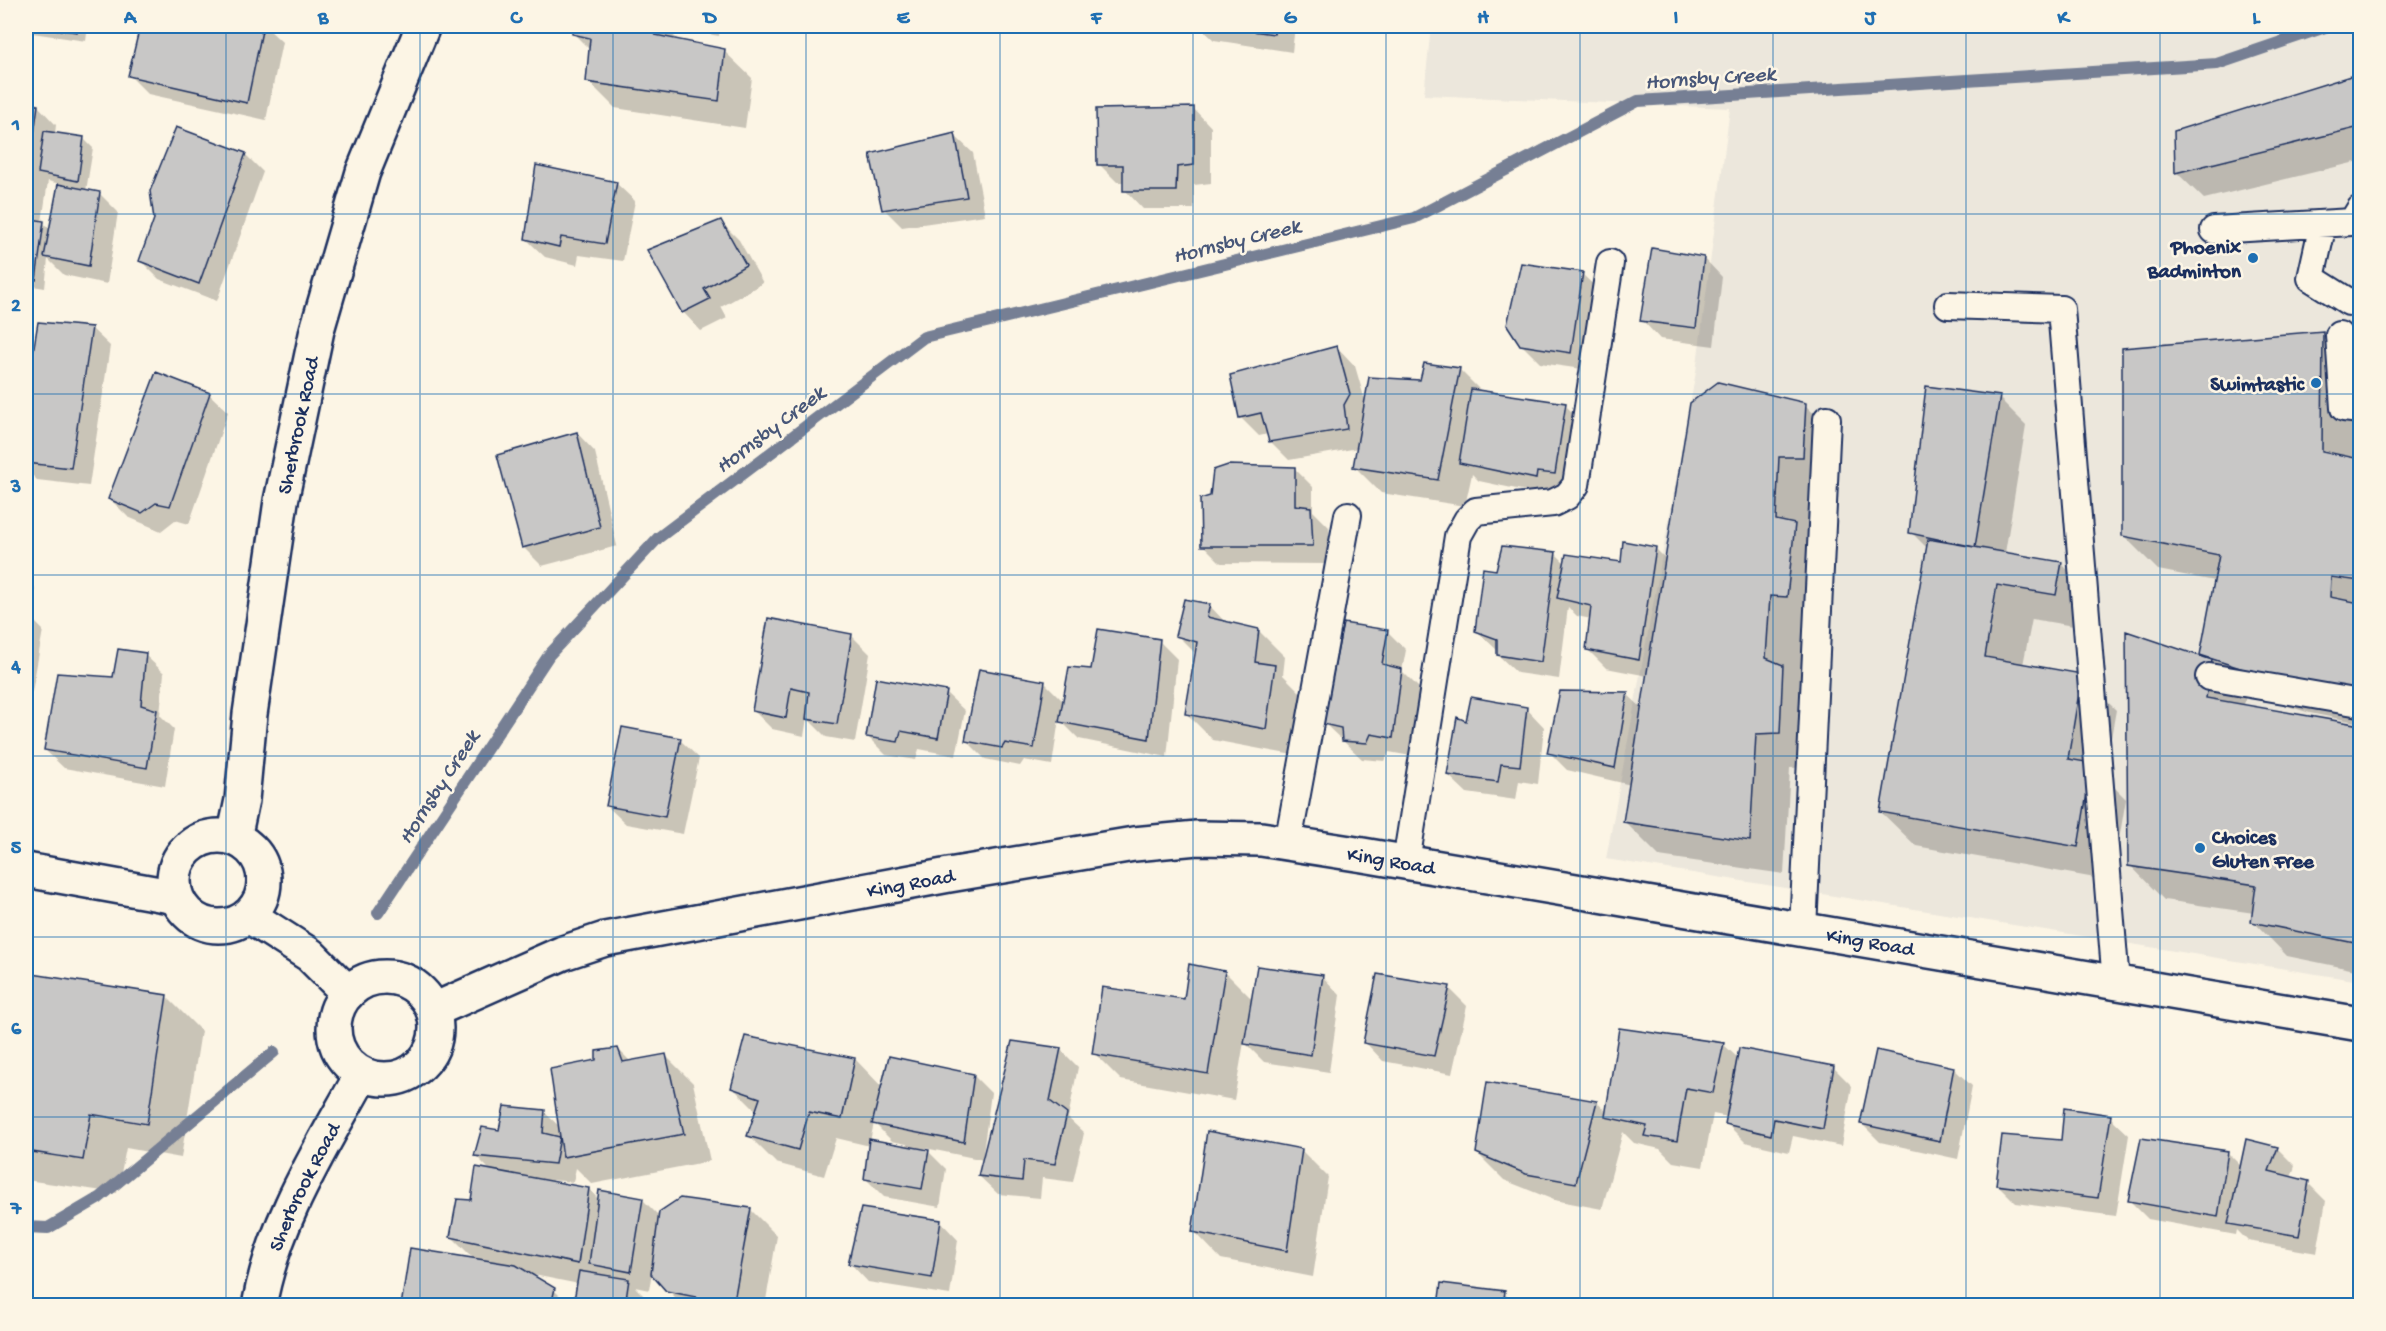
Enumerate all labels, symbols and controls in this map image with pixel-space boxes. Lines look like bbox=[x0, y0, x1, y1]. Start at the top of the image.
text: A bbox=[123, 8, 138, 31]
text: B bbox=[317, 8, 329, 31]
text: C bbox=[510, 8, 524, 31]
text: D bbox=[701, 8, 717, 31]
text: E bbox=[897, 8, 911, 31]
text: F bbox=[1090, 8, 1103, 31]
text: G bbox=[1284, 8, 1298, 31]
text: H bbox=[1477, 8, 1489, 31]
text: I bbox=[1674, 8, 1679, 31]
text: J bbox=[1864, 8, 1877, 31]
text: K bbox=[2056, 8, 2071, 31]
text: L bbox=[2252, 8, 2261, 31]
water label: Hornsby Creek bbox=[1644, 62, 1778, 97]
text: 1 bbox=[11, 115, 20, 138]
water label: Hornsby Creek bbox=[1171, 214, 1305, 271]
place label: Phoenix Badminton bbox=[2146, 237, 2242, 286]
marker: Phoenix Badminton bbox=[2246, 251, 2260, 265]
text: 2 bbox=[11, 296, 21, 319]
street label: Sherbrook Road bbox=[274, 353, 327, 497]
place label: Swimtastic bbox=[2210, 374, 2306, 399]
marker: Swimtastic bbox=[2309, 376, 2323, 390]
water label: Hornsby Creek bbox=[712, 380, 833, 481]
text: 3 bbox=[10, 477, 21, 500]
text: 4 bbox=[10, 657, 21, 680]
water label: Hornsby Creek bbox=[394, 725, 488, 850]
place label: Choices Gluten Free bbox=[2211, 827, 2315, 876]
text: 5 bbox=[11, 838, 22, 861]
marker: Choices Gluten Free bbox=[2193, 841, 2207, 855]
street label: King Road bbox=[1345, 844, 1438, 883]
street label: King Road bbox=[865, 865, 959, 906]
street label: King Road bbox=[1824, 925, 1917, 965]
text: 6 bbox=[11, 1019, 22, 1042]
street label: Sherbrook Road bbox=[265, 1118, 349, 1255]
text: 7 bbox=[10, 1199, 23, 1222]

